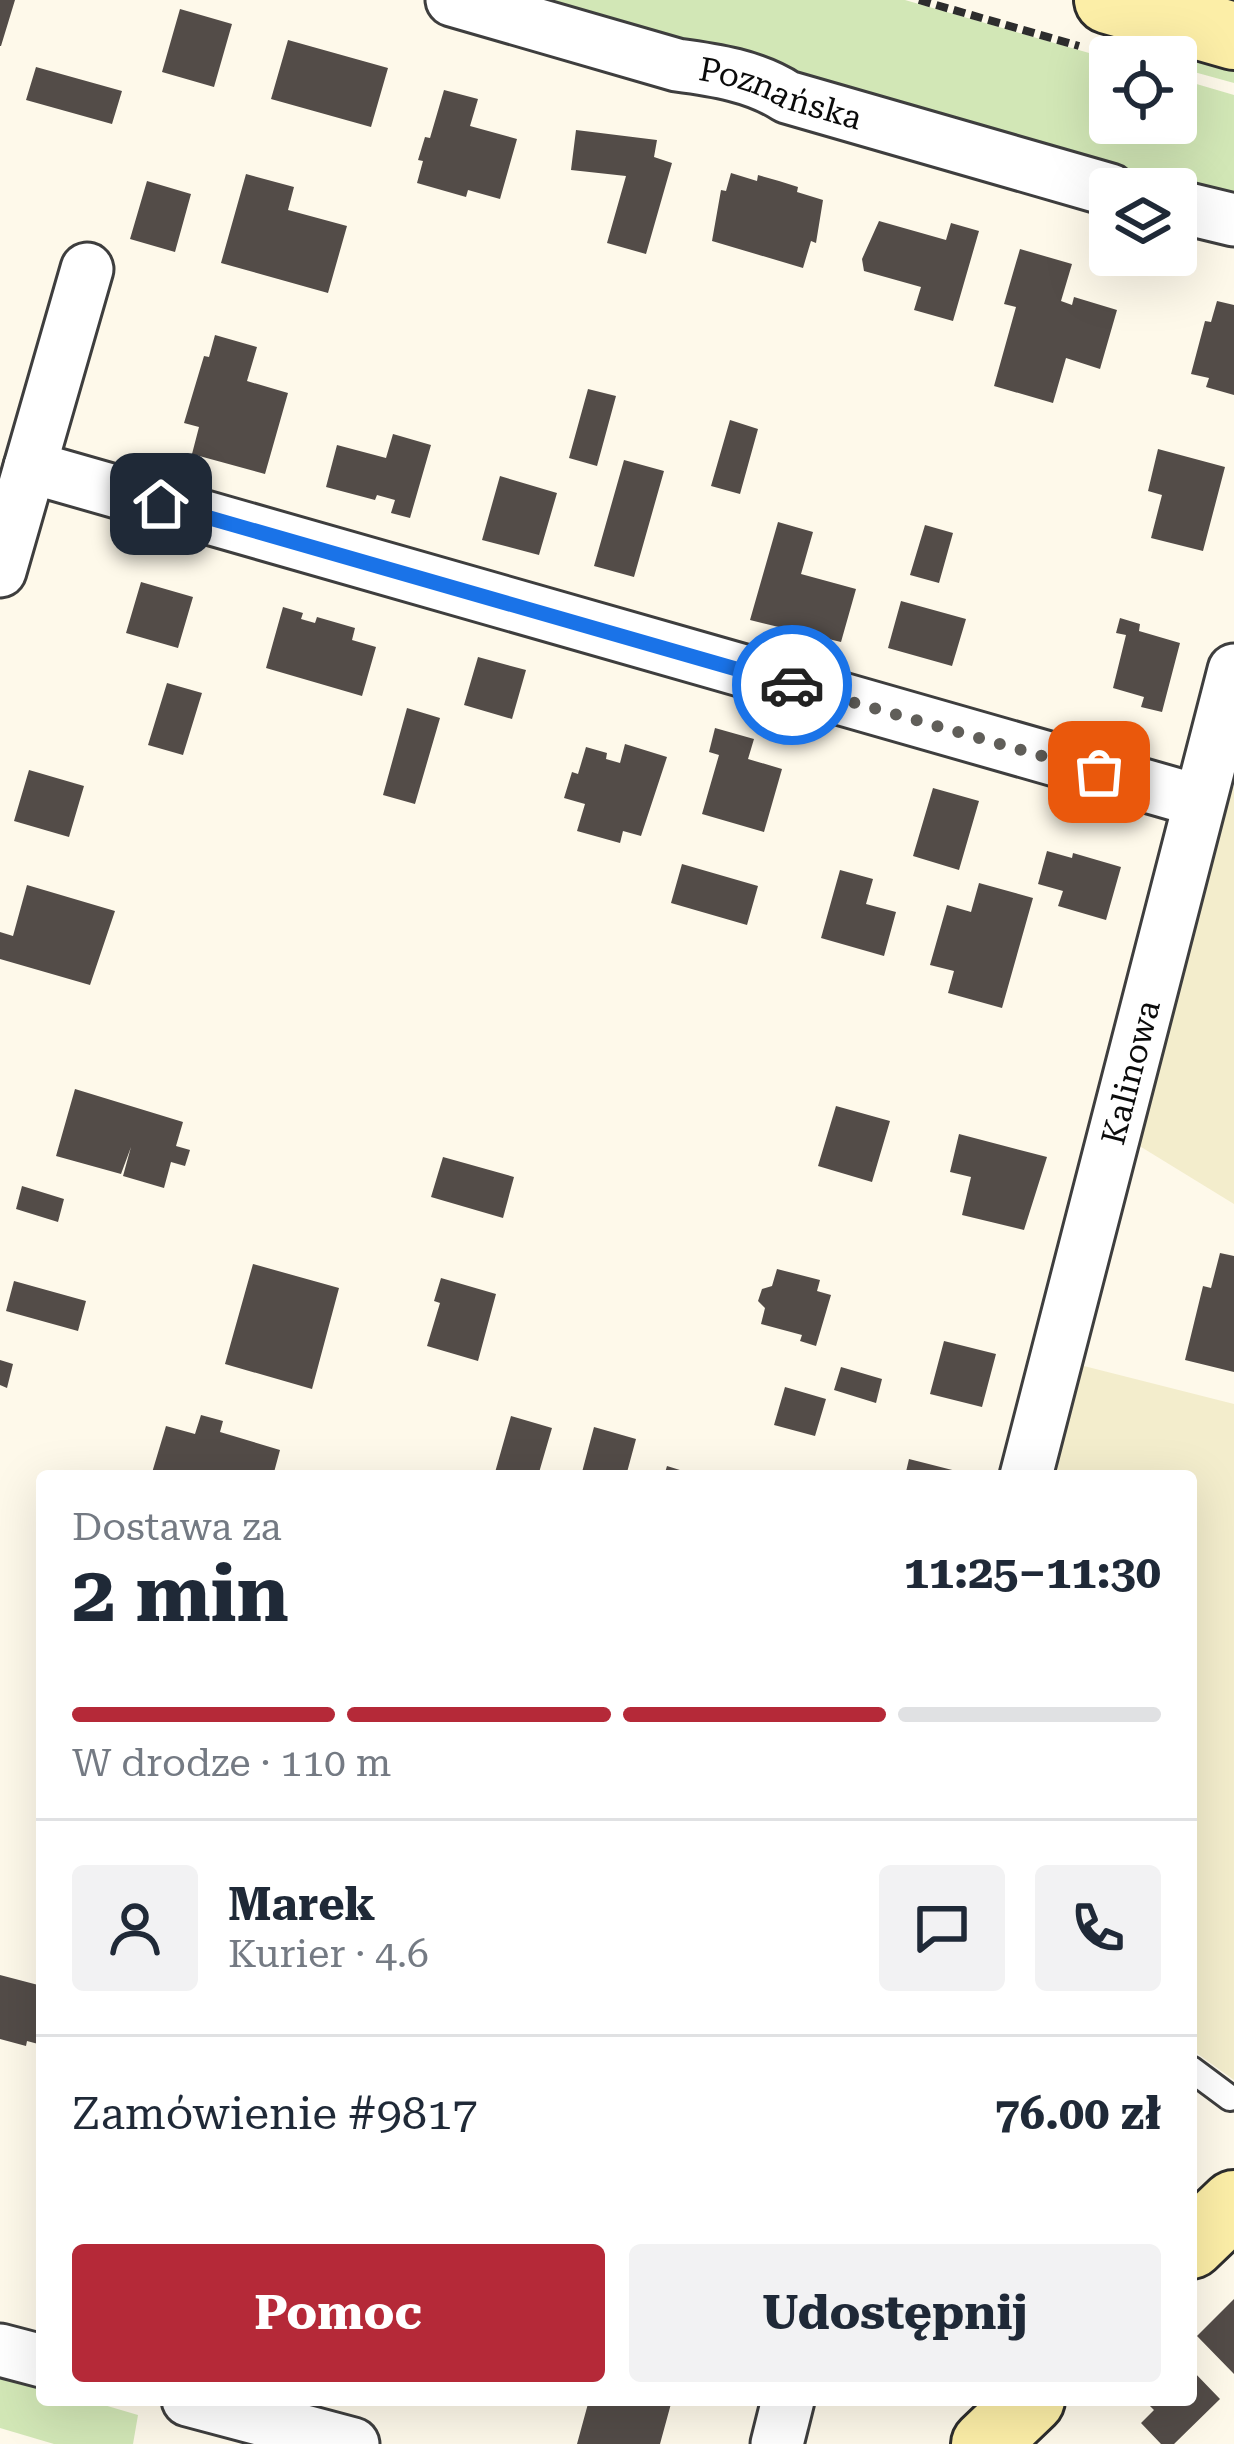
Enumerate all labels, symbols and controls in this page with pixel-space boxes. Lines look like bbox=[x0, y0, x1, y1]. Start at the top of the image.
map controls bbox=[1089, 36, 1197, 276]
button: locate bbox=[1089, 36, 1197, 144]
street label: Poznańska bbox=[696, 49, 867, 138]
button: layers bbox=[1089, 168, 1197, 276]
pin bbox=[110, 453, 212, 555]
icon: home bbox=[128, 471, 194, 537]
courier bbox=[732, 625, 852, 745]
icon: car bbox=[759, 652, 825, 718]
pin bbox=[1048, 721, 1150, 823]
icon: bag bbox=[1066, 739, 1132, 805]
street label: Kalinowa bbox=[1093, 996, 1168, 1149]
text: Dostawa za bbox=[72, 1504, 282, 1550]
text: 11:25–11:30 bbox=[904, 1546, 1161, 1599]
text: 2 min bbox=[72, 1549, 289, 1640]
text: W drodze · 110 m bbox=[72, 1740, 391, 1786]
button: person bbox=[72, 1865, 198, 1991]
button: chat bbox=[879, 1865, 1005, 1991]
button: phone bbox=[1035, 1865, 1161, 1991]
text: Marek bbox=[228, 1878, 375, 1931]
text: Kurier · 4.6 bbox=[228, 1931, 429, 1977]
text: Zamówienie #9817 bbox=[72, 2087, 477, 2140]
text: 76.00 zł bbox=[995, 2087, 1161, 2140]
button: Pomoc bbox=[72, 2244, 605, 2382]
button: Udostępnij bbox=[629, 2244, 1161, 2382]

